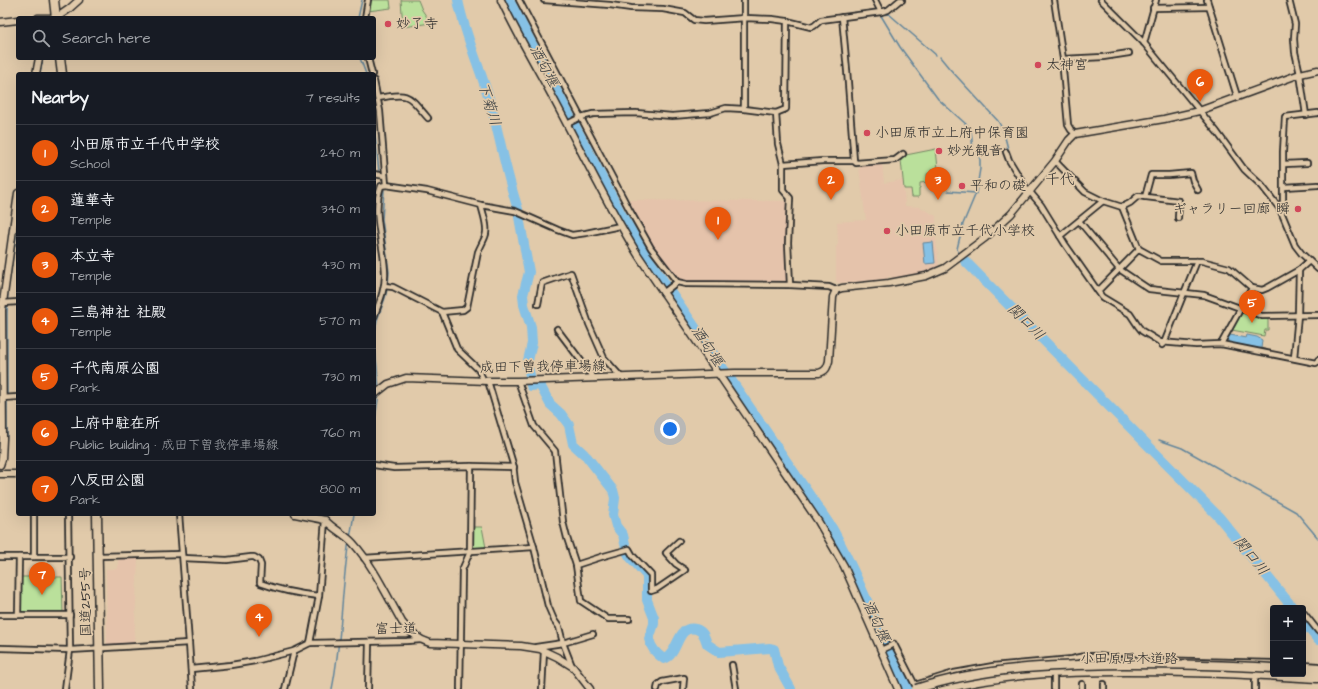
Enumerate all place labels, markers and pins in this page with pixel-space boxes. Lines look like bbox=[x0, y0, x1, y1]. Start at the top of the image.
place label: 妙了寺 bbox=[396, 14, 438, 34]
marker: 妙了寺 bbox=[383, 19, 393, 29]
place label: 太神宮 bbox=[1046, 55, 1088, 75]
marker: 太神宮 bbox=[1033, 60, 1043, 70]
pin: 6 bbox=[1187, 69, 1213, 102]
place label: 小田原市立上府中保育園 bbox=[875, 123, 1029, 143]
marker: 小田原市立上府中保育園 bbox=[862, 128, 872, 138]
place label: 妙光観音 bbox=[947, 141, 1003, 161]
marker: 妙光観音 bbox=[934, 146, 944, 156]
pin: 2 bbox=[818, 167, 844, 200]
pin: 3 bbox=[925, 167, 951, 200]
place label: 平和の礎 bbox=[970, 176, 1026, 196]
marker: 平和の礎 bbox=[957, 181, 967, 191]
place label: ギャラリー回廊 瞬 bbox=[1172, 199, 1290, 219]
marker: ギャラリー回廊 瞬 bbox=[1293, 204, 1303, 214]
pin: 1 bbox=[705, 207, 731, 240]
place label: 小田原市立千代小学校 bbox=[895, 221, 1035, 241]
marker: 小田原市立千代小学校 bbox=[882, 226, 892, 236]
pin: 5 bbox=[1239, 290, 1265, 323]
pin: 7 bbox=[29, 562, 55, 595]
pin: 4 bbox=[246, 604, 272, 637]

